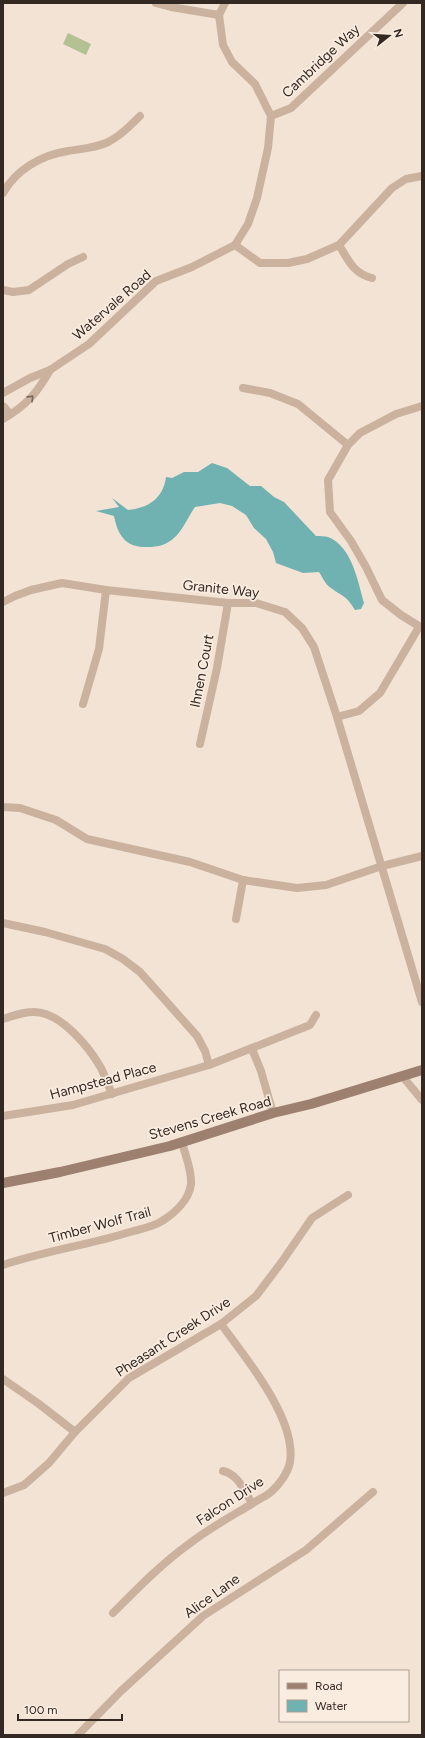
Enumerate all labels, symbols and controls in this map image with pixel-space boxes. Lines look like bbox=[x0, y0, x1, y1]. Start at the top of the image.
north arrow bbox=[369, 16, 409, 56]
street label: Cambridge Way bbox=[279, 20, 364, 101]
text: N bbox=[391, 27, 406, 39]
street label: Watervale Road bbox=[69, 266, 155, 344]
one-way arrow bbox=[26, 395, 34, 403]
street label: Granite Way bbox=[182, 577, 261, 602]
street label: Ihnen Court bbox=[187, 633, 217, 709]
street label: Hampstead Place bbox=[48, 1059, 158, 1103]
street label: Stevens Creek Road bbox=[147, 1092, 273, 1144]
street label: Timber Wolf Trail bbox=[47, 1203, 153, 1247]
street label: Pheasant Creek Drive bbox=[112, 1293, 234, 1381]
street label: Falcon Drive bbox=[193, 1473, 267, 1529]
street label: Alice Lane bbox=[181, 1570, 243, 1622]
legend bbox=[279, 1670, 409, 1722]
text: Road bbox=[315, 1679, 343, 1693]
scale bar bbox=[18, 1696, 122, 1722]
text: Water bbox=[315, 1699, 347, 1713]
text: 100 m bbox=[24, 1703, 58, 1717]

